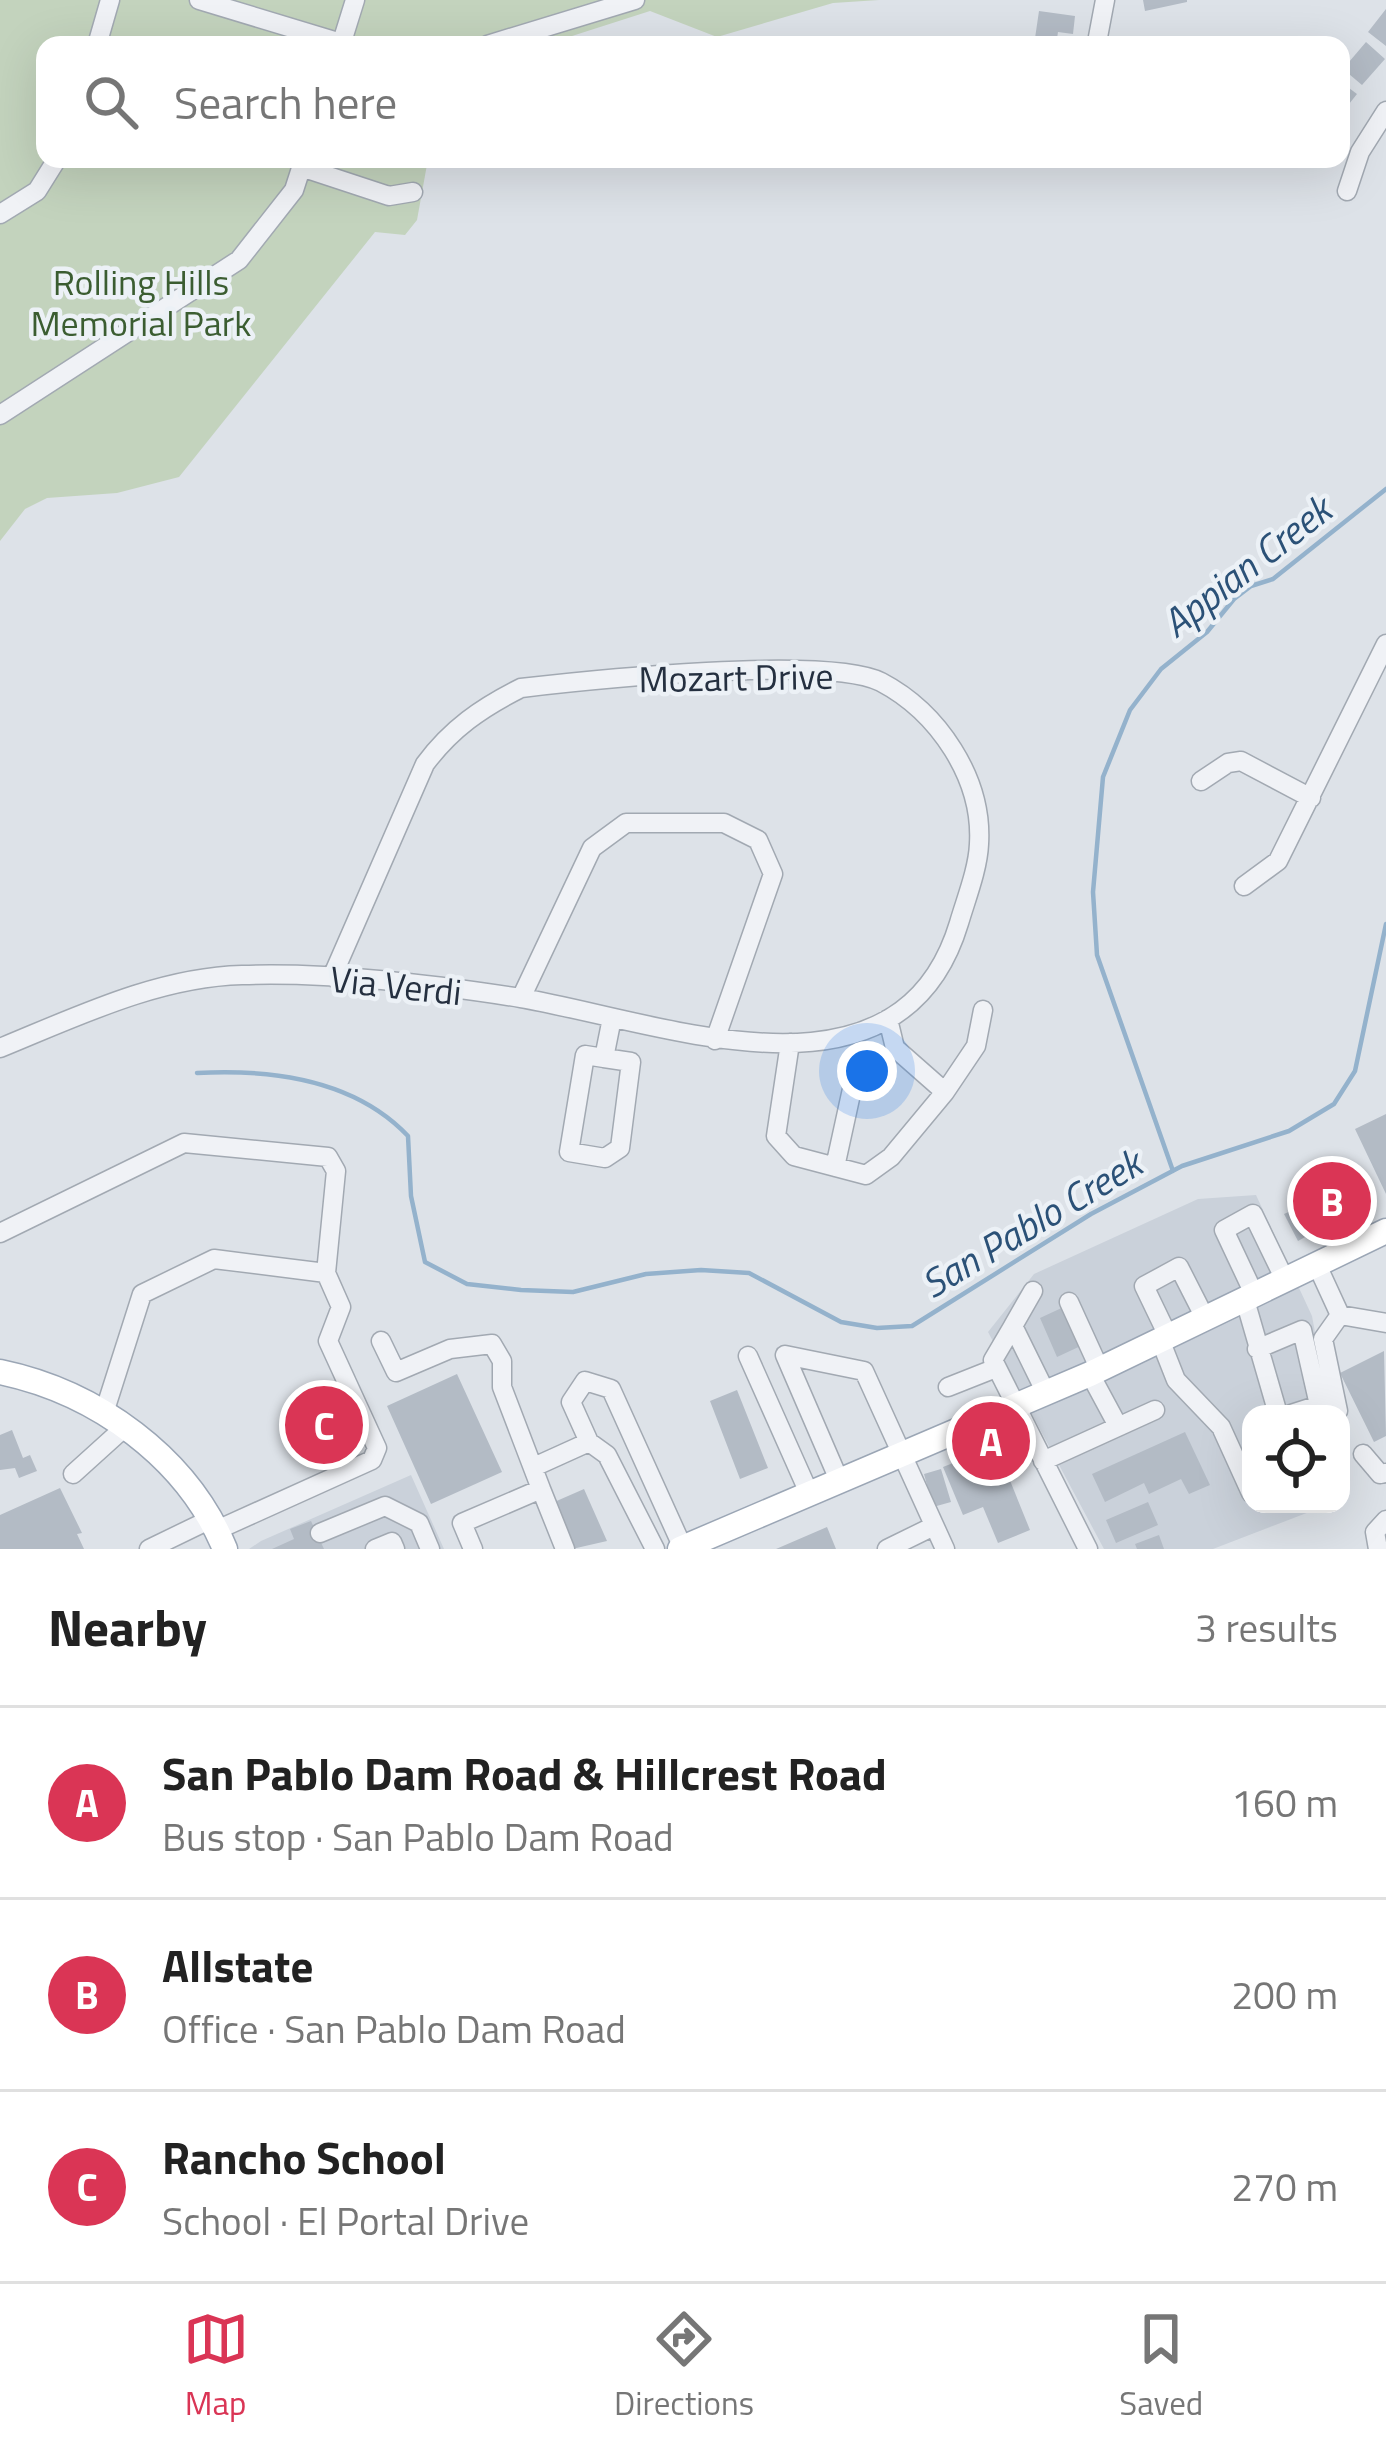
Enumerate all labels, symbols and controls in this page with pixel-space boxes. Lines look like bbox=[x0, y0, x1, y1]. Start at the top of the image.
search box bbox=[36, 36, 1350, 168]
text: Search here bbox=[174, 68, 397, 136]
icon: search bbox=[78, 69, 144, 135]
park label: Rolling Hills Memorial Park bbox=[31, 254, 251, 350]
water label: Appian Creek bbox=[1149, 478, 1347, 651]
street label: Mozart Drive bbox=[638, 648, 834, 706]
street label: Via Verdi bbox=[328, 951, 464, 1019]
your location bbox=[837, 1041, 897, 1101]
water label: San Pablo Creek bbox=[909, 1131, 1157, 1312]
pin: B bbox=[1293, 1156, 1371, 1246]
pin: C bbox=[285, 1380, 363, 1470]
pin: A bbox=[952, 1396, 1030, 1486]
map controls bbox=[1242, 1405, 1350, 1513]
button: locate bbox=[1242, 1405, 1350, 1513]
text: Nearby bbox=[48, 1588, 207, 1666]
text: 3 results bbox=[1195, 1598, 1338, 1657]
text: San Pablo Dam Road & Hillcrest Road bbox=[162, 1739, 887, 1807]
text: A bbox=[75, 1773, 99, 1832]
text: 160 m bbox=[1231, 1773, 1338, 1832]
text: Bus stop · San Pablo Dam Road bbox=[162, 1807, 674, 1866]
text: Allstate bbox=[162, 1931, 313, 1999]
text: B bbox=[75, 1965, 99, 2024]
text: 200 m bbox=[1231, 1965, 1338, 2024]
text: Office · San Pablo Dam Road bbox=[162, 1999, 626, 2058]
text: Rancho School bbox=[162, 2123, 446, 2191]
text: C bbox=[76, 2157, 98, 2216]
text: 270 m bbox=[1231, 2157, 1338, 2216]
text: School · El Portal Drive bbox=[162, 2191, 529, 2250]
tab: Map bbox=[183, 2306, 249, 2428]
tab: Directions bbox=[614, 2306, 754, 2428]
tab: Saved bbox=[1119, 2306, 1203, 2428]

